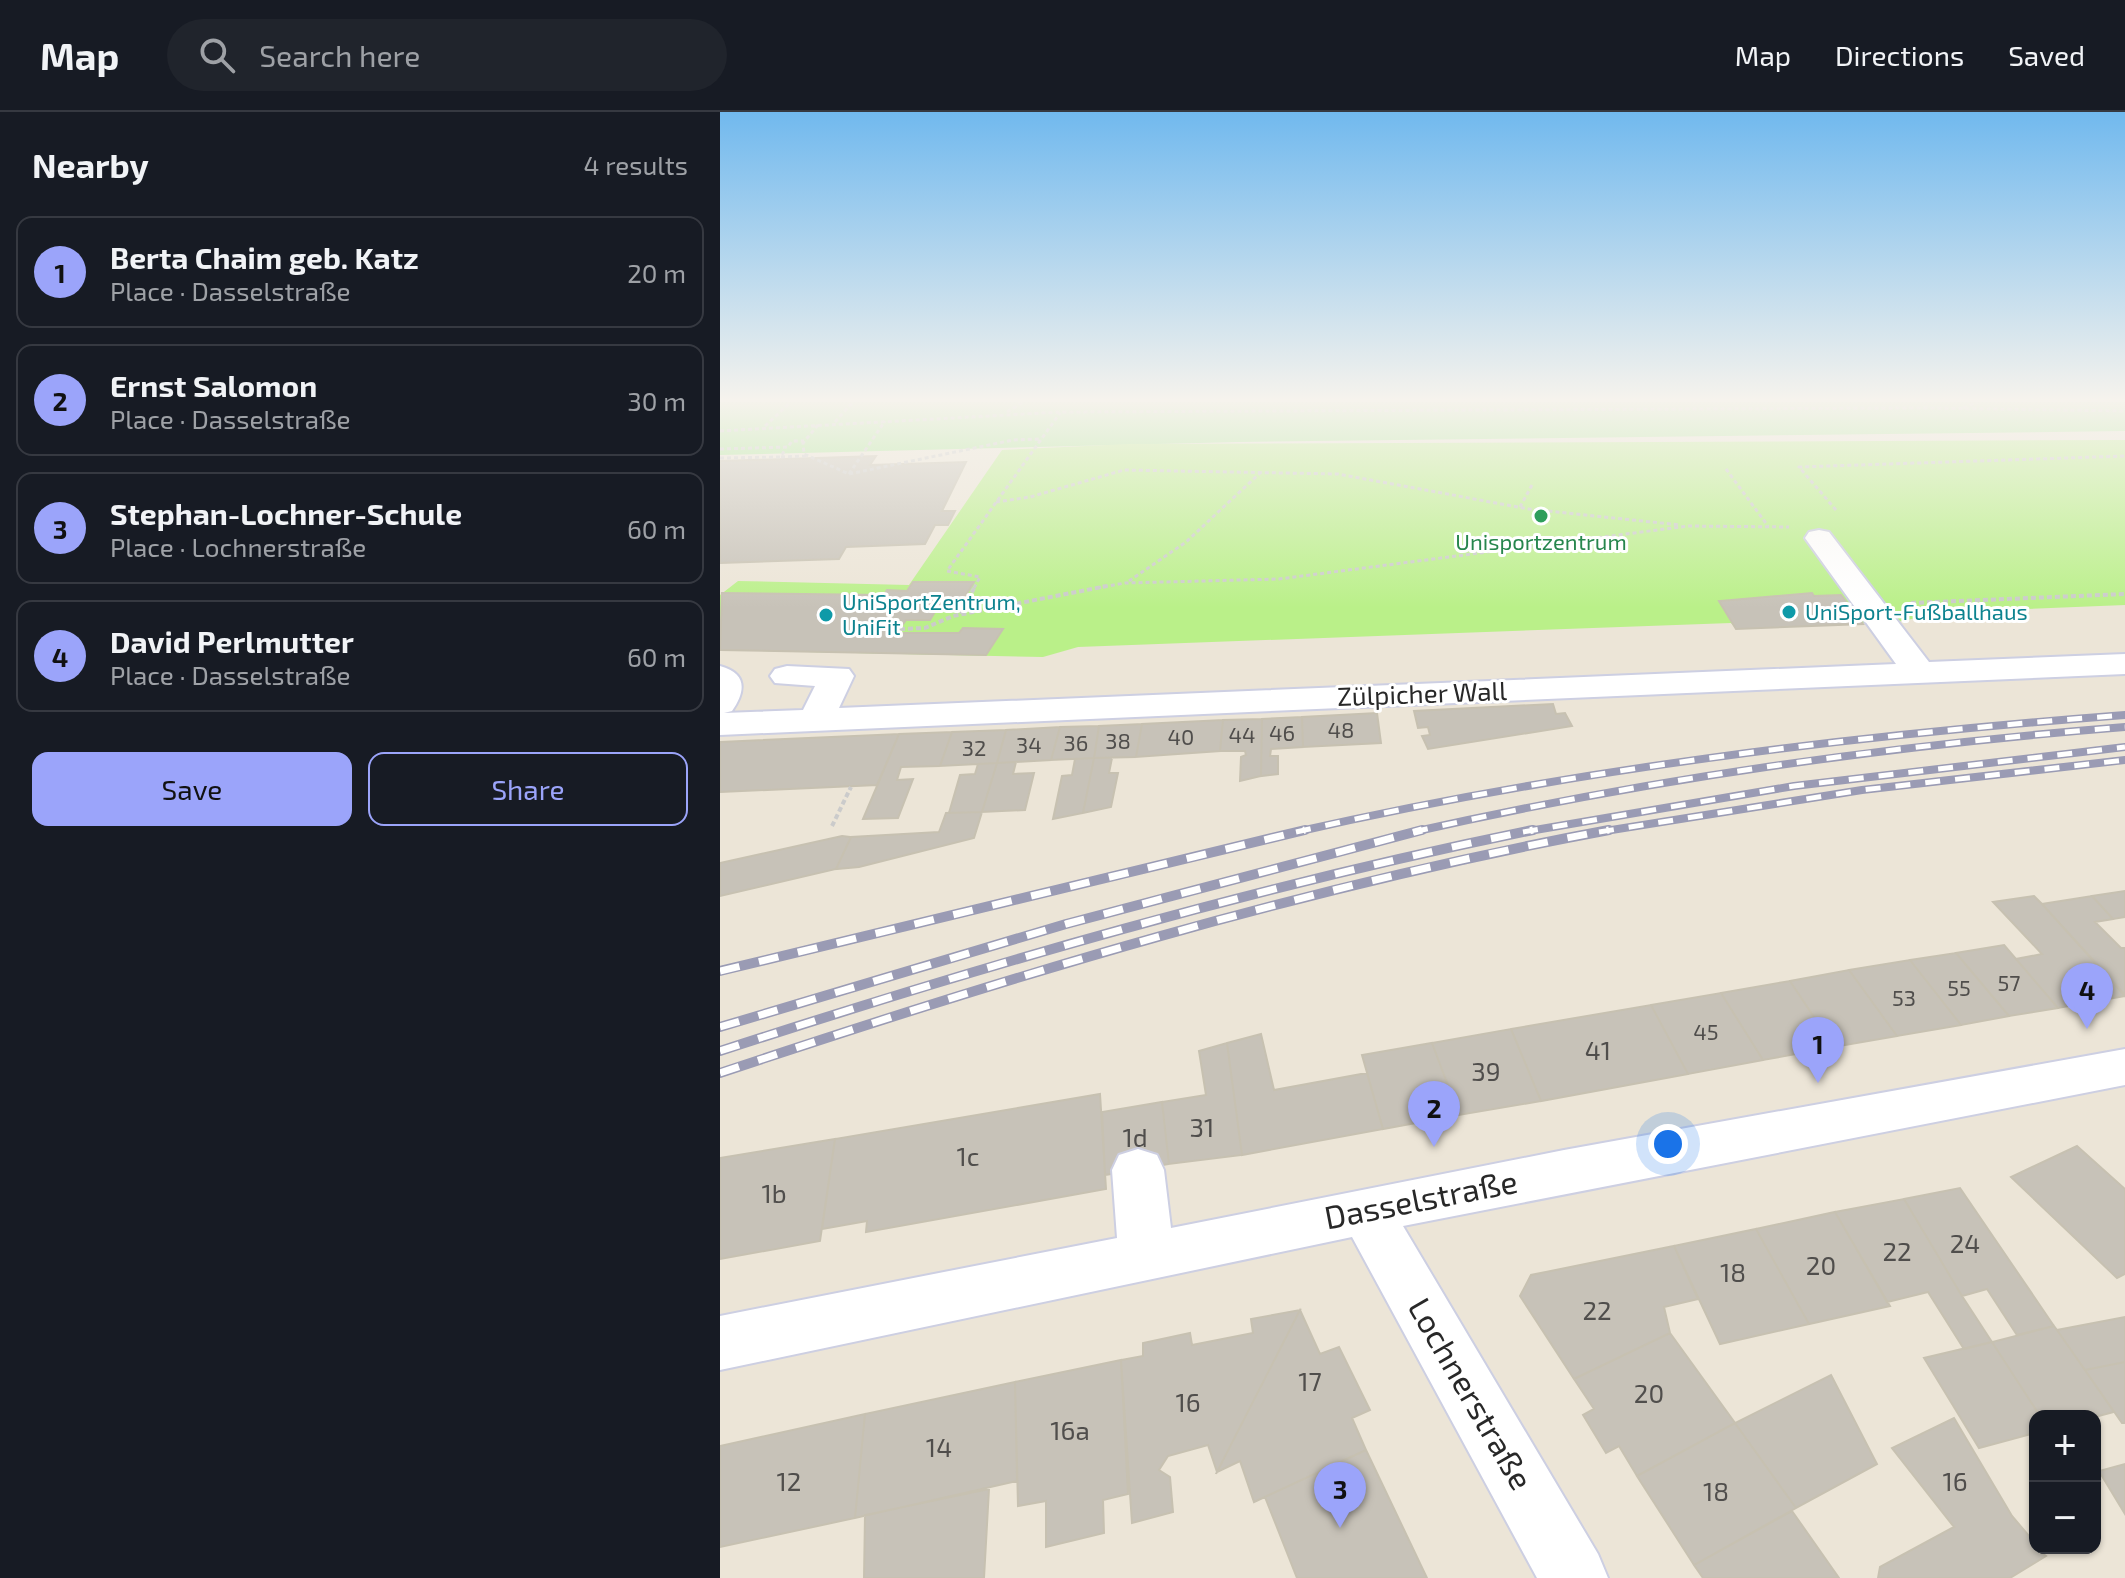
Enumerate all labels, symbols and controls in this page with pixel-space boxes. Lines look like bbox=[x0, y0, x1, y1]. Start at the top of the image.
search box bbox=[167, 19, 727, 91]
text: Map bbox=[40, 32, 119, 78]
icon: search bbox=[195, 33, 239, 77]
text: Search here bbox=[259, 37, 420, 73]
text: Map bbox=[1735, 38, 1791, 72]
text: Directions bbox=[1835, 38, 1964, 72]
text: Saved bbox=[2008, 38, 2085, 72]
text: Nearby bbox=[32, 144, 149, 185]
text: 4 results bbox=[583, 149, 688, 180]
text: Berta Chaim geb. Katz bbox=[110, 239, 419, 275]
text: 1 bbox=[54, 257, 66, 288]
text: 20 m bbox=[627, 257, 686, 288]
text: Place · Dasselstraße bbox=[110, 275, 351, 306]
text: Ernst Salomon bbox=[110, 367, 317, 403]
text: 2 bbox=[52, 385, 68, 416]
text: 30 m bbox=[627, 385, 686, 416]
text: Place · Dasselstraße bbox=[110, 403, 351, 434]
text: Stephan-Lochner-Schule bbox=[110, 495, 462, 531]
marker: Unisportzentrum bbox=[1532, 507, 1550, 525]
text: 3 bbox=[53, 513, 67, 544]
text: 60 m bbox=[627, 513, 686, 544]
place label: Unisportzentrum bbox=[1455, 528, 1627, 554]
text: Place · Lochnerstraße bbox=[110, 531, 366, 562]
place label: UniSportZentrum, UniFit bbox=[842, 588, 1021, 639]
place label: UniSport-Fußballhaus bbox=[1805, 598, 2028, 624]
marker: UniSport-Fußballhaus bbox=[1780, 603, 1798, 621]
marker: UniSportZentrum, UniFit bbox=[817, 606, 835, 624]
text: David Perlmutter bbox=[110, 623, 354, 659]
text: 4 bbox=[52, 641, 68, 672]
text: 60 m bbox=[627, 641, 686, 672]
text: Place · Dasselstraße bbox=[110, 659, 351, 690]
street label: Zülpicher Wall bbox=[1336, 674, 1508, 711]
house number: 48 bbox=[1328, 716, 1354, 742]
house number: 46 bbox=[1269, 719, 1295, 745]
house number: 44 bbox=[1228, 721, 1256, 747]
house number: 40 bbox=[1168, 723, 1194, 749]
house number: 38 bbox=[1105, 727, 1131, 753]
house number: 36 bbox=[1064, 729, 1088, 755]
house number: 34 bbox=[1016, 731, 1042, 757]
house number: 32 bbox=[962, 734, 986, 760]
button: Save bbox=[32, 752, 352, 826]
button: Share bbox=[368, 752, 688, 826]
pin: 4 bbox=[2061, 963, 2113, 1029]
house number: 57 bbox=[1997, 969, 2021, 995]
house number: 55 bbox=[1947, 974, 1971, 1000]
house number: 53 bbox=[1892, 984, 1916, 1010]
pin: 1 bbox=[1792, 1017, 1844, 1083]
house number: 45 bbox=[1693, 1018, 1719, 1044]
house number: 41 bbox=[1585, 1034, 1611, 1065]
house number: 39 bbox=[1471, 1055, 1501, 1086]
pin: 2 bbox=[1408, 1081, 1460, 1147]
house number: 31 bbox=[1190, 1111, 1214, 1142]
house number: 1d bbox=[1122, 1121, 1148, 1152]
your location bbox=[1648, 1124, 1688, 1164]
house number: 1c bbox=[956, 1140, 980, 1171]
street label: Dasselstraße bbox=[1321, 1161, 1520, 1235]
house number: 1b bbox=[761, 1177, 787, 1208]
house number: 24 bbox=[1950, 1227, 1980, 1258]
house number: 22 bbox=[1882, 1235, 1912, 1266]
house number: 20 bbox=[1806, 1249, 1836, 1280]
house number: 18 bbox=[1720, 1256, 1746, 1287]
street label: Lochnerstraße bbox=[1402, 1290, 1542, 1496]
house number: 22 bbox=[1582, 1294, 1612, 1325]
house number: 17 bbox=[1298, 1365, 1322, 1396]
house number: 20 bbox=[1634, 1377, 1664, 1408]
house number: 16 bbox=[1175, 1386, 1201, 1417]
map controls bbox=[2029, 1410, 2101, 1554]
button: + bbox=[2029, 1410, 2101, 1482]
house number: 16a bbox=[1050, 1414, 1090, 1445]
house number: 14 bbox=[926, 1431, 952, 1462]
pin: 3 bbox=[1314, 1462, 1366, 1528]
house number: 12 bbox=[777, 1465, 801, 1496]
house number: 16 bbox=[1942, 1465, 1968, 1496]
house number: 18 bbox=[1703, 1475, 1729, 1506]
button: − bbox=[2029, 1482, 2101, 1554]

